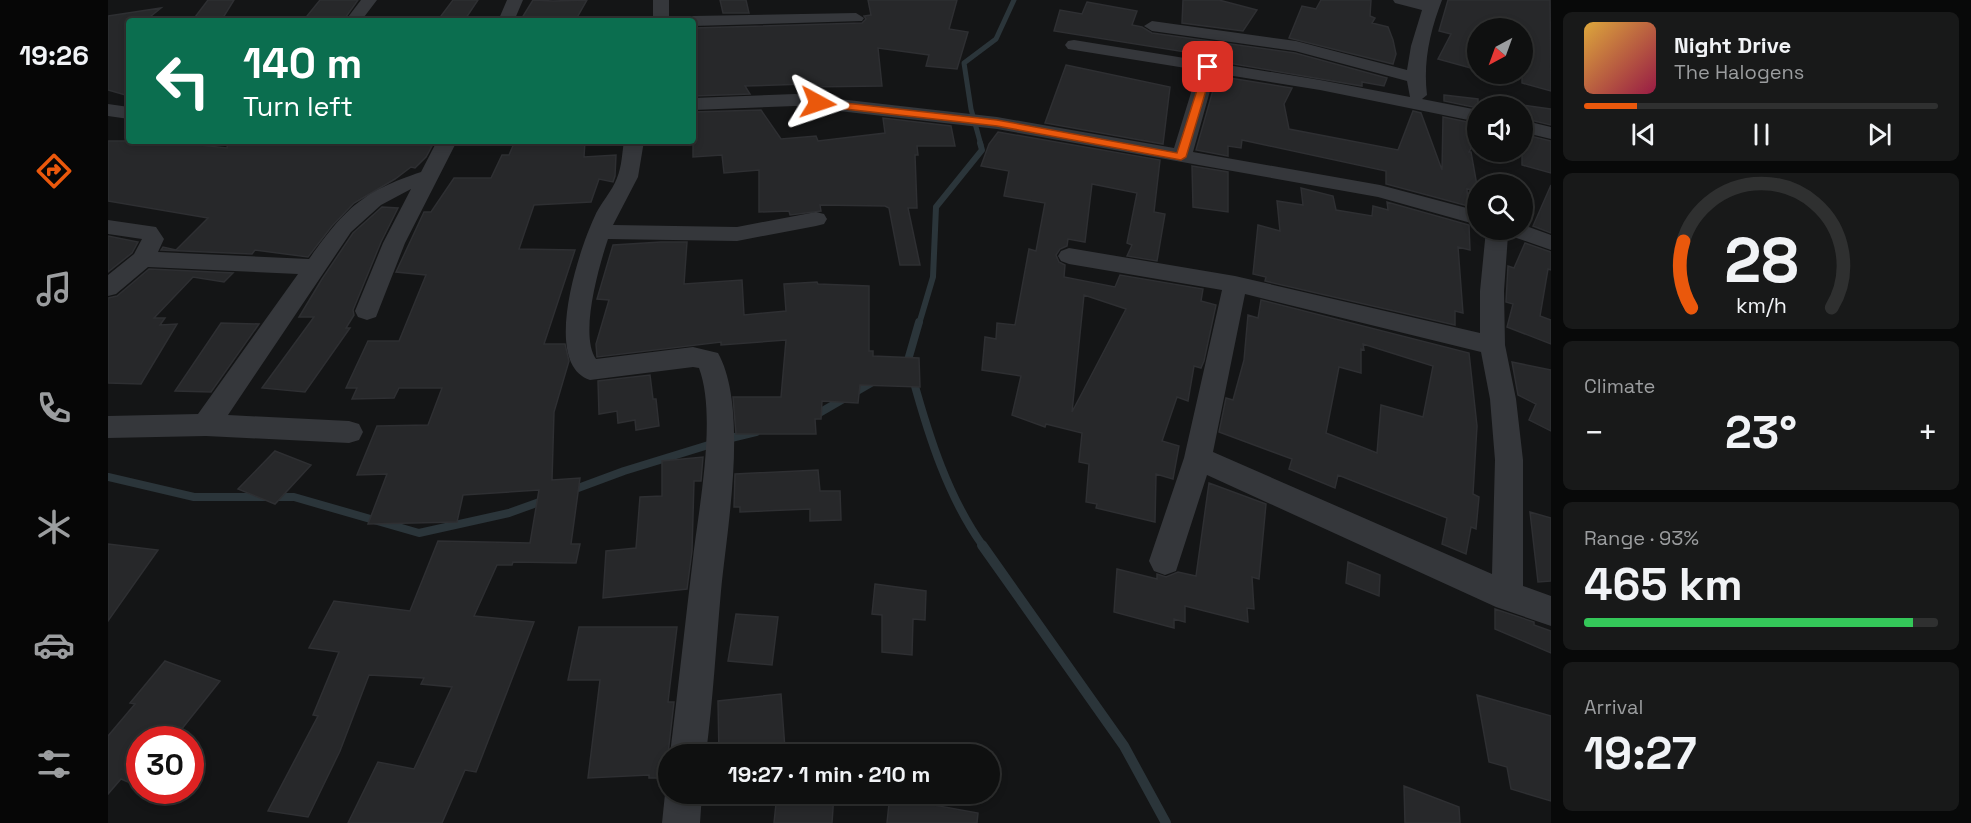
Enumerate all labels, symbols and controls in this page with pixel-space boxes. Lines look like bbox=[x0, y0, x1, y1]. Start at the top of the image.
north arrow bbox=[1467, 18, 1533, 84]
map controls bbox=[1467, 18, 1533, 240]
text: Night Drive bbox=[1674, 31, 1791, 59]
text: 140 m bbox=[243, 37, 362, 90]
text: 19:26 bbox=[19, 38, 89, 73]
pin bbox=[1182, 41, 1233, 92]
icon: left bbox=[144, 42, 222, 120]
icon: arrive bbox=[1191, 50, 1224, 83]
text: The Halogens bbox=[1674, 59, 1804, 85]
position arrow bbox=[786, 71, 850, 135]
text: Turn left bbox=[243, 89, 353, 124]
button: sound bbox=[1467, 96, 1533, 162]
icon: previous bbox=[1627, 118, 1660, 151]
icon: pause bbox=[1745, 118, 1778, 151]
icon: next bbox=[1863, 118, 1896, 151]
icon: directions bbox=[33, 150, 75, 192]
button: search bbox=[1467, 174, 1533, 240]
text: 28 bbox=[1724, 221, 1798, 300]
icon: music bbox=[33, 268, 75, 310]
text: km/h bbox=[1735, 292, 1787, 319]
text: Climate bbox=[1584, 373, 1655, 399]
icon: phone bbox=[33, 387, 75, 429]
text: 23° bbox=[1725, 404, 1797, 461]
text: − bbox=[1584, 412, 1604, 454]
text: + bbox=[1918, 412, 1938, 454]
icon: climate bbox=[33, 506, 75, 548]
text: Range · 93% bbox=[1584, 525, 1699, 551]
text: 465 km bbox=[1584, 556, 1743, 613]
icon: car bbox=[33, 624, 75, 666]
text: Arrival bbox=[1584, 694, 1643, 720]
text: 19:27 bbox=[1584, 725, 1697, 782]
speed limit sign: 30 bbox=[126, 726, 204, 804]
icon: filters bbox=[33, 743, 75, 785]
text: 19:27 · 1 min · 210 m bbox=[728, 760, 930, 788]

